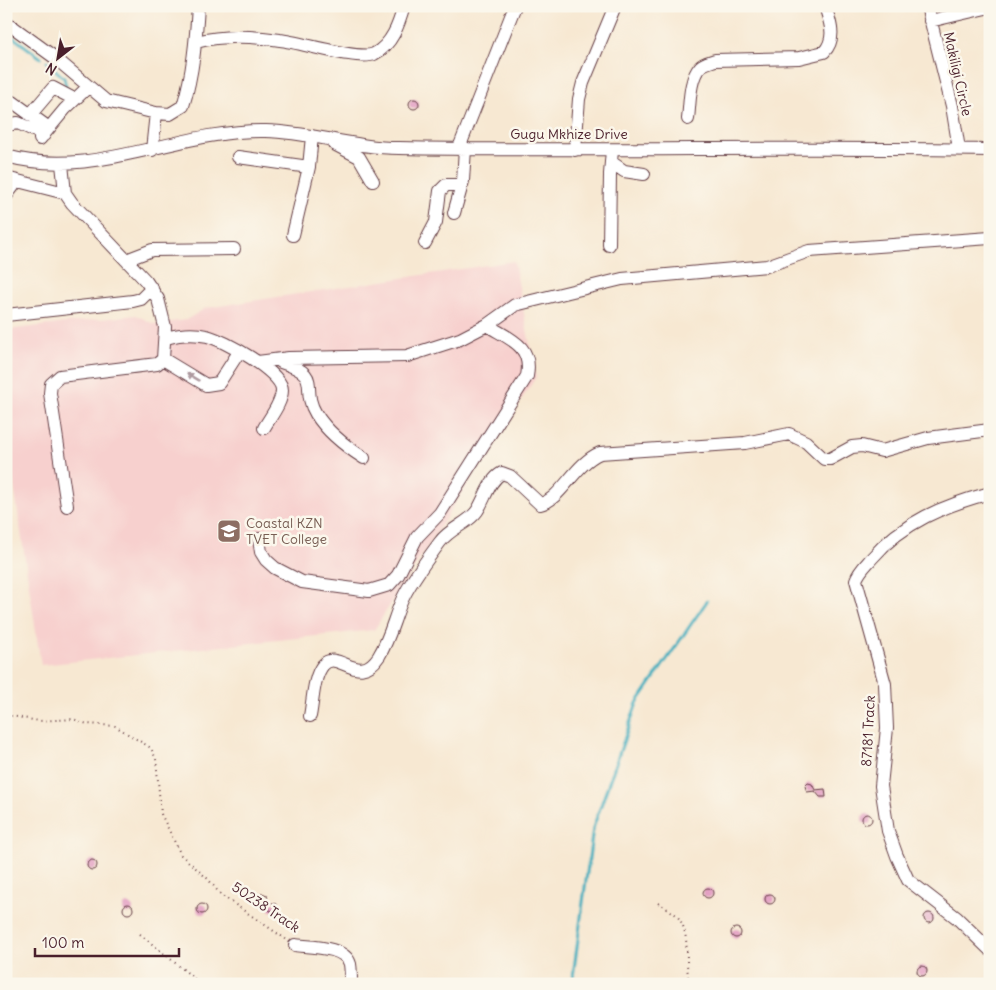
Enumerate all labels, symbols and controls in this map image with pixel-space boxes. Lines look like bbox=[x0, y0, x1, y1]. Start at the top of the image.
street label: Makiligi Circle bbox=[940, 30, 976, 118]
north arrow bbox=[32, 32, 82, 82]
text: N bbox=[43, 59, 60, 79]
street label: Gugu Mkhize Drive bbox=[510, 125, 628, 143]
one-way arrow bbox=[186, 373, 199, 382]
place label: Coastal KZN TVET College bbox=[246, 514, 327, 548]
school or university icon: Coastal KZN TVET College bbox=[216, 518, 242, 544]
street label: 87181 Track bbox=[857, 695, 879, 767]
street label: 50238 Track bbox=[228, 878, 304, 936]
scale bar bbox=[35, 925, 179, 957]
text: 100 m bbox=[42, 933, 84, 952]

